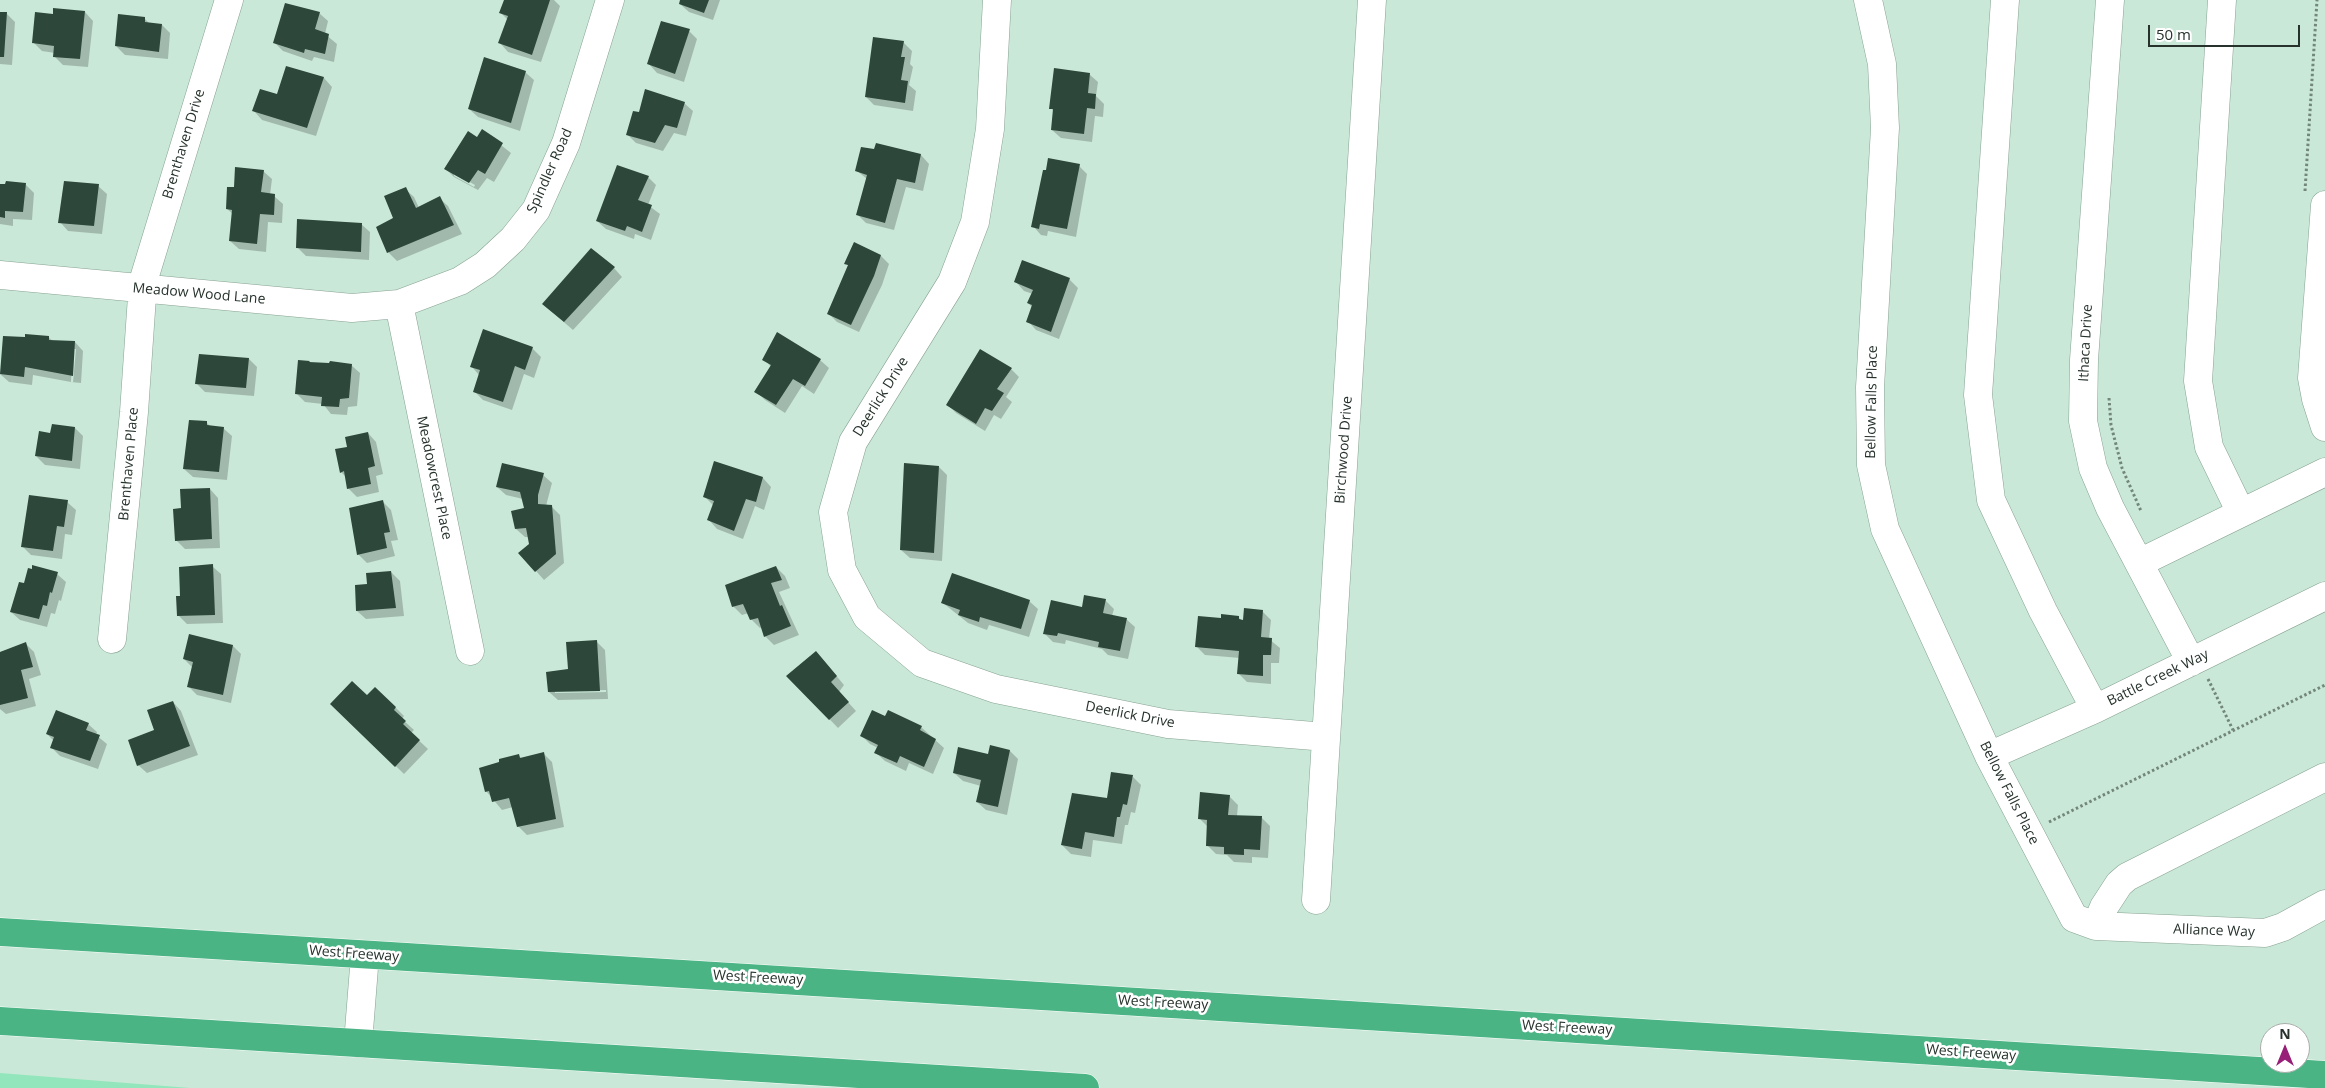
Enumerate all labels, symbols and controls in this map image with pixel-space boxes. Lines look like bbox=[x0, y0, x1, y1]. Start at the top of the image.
scale bar bbox=[2150, 15, 2302, 47]
text: 50 m bbox=[2156, 24, 2191, 44]
street label: Brenthaven Drive bbox=[159, 87, 209, 201]
street label: Spindler Road bbox=[524, 126, 576, 216]
street label: Meadow Wood Lane bbox=[132, 280, 266, 308]
street label: Ithaca Drive bbox=[2076, 304, 2096, 382]
street label: Bellow Falls Place bbox=[1863, 345, 1881, 459]
street label: Deerlick Drive bbox=[850, 354, 912, 440]
street label: Birchwood Drive bbox=[1332, 396, 1356, 504]
street label: Brenthaven Place bbox=[116, 407, 142, 521]
street label: Meadowcrest Place bbox=[413, 415, 455, 541]
street label: Battle Creek Way bbox=[2105, 646, 2211, 710]
street label: Deerlick Drive bbox=[1084, 698, 1176, 732]
street label: Bellow Falls Place bbox=[1976, 739, 2042, 847]
street label: Alliance Way bbox=[2173, 921, 2255, 941]
street label: West Freeway bbox=[308, 942, 400, 966]
street label: West Freeway bbox=[712, 967, 804, 989]
street label: West Freeway bbox=[1117, 992, 1209, 1014]
street label: West Freeway bbox=[1521, 1017, 1613, 1039]
north arrow bbox=[2260, 1023, 2310, 1073]
text: N bbox=[2279, 1024, 2291, 1043]
street label: West Freeway bbox=[1925, 1041, 2017, 1065]

